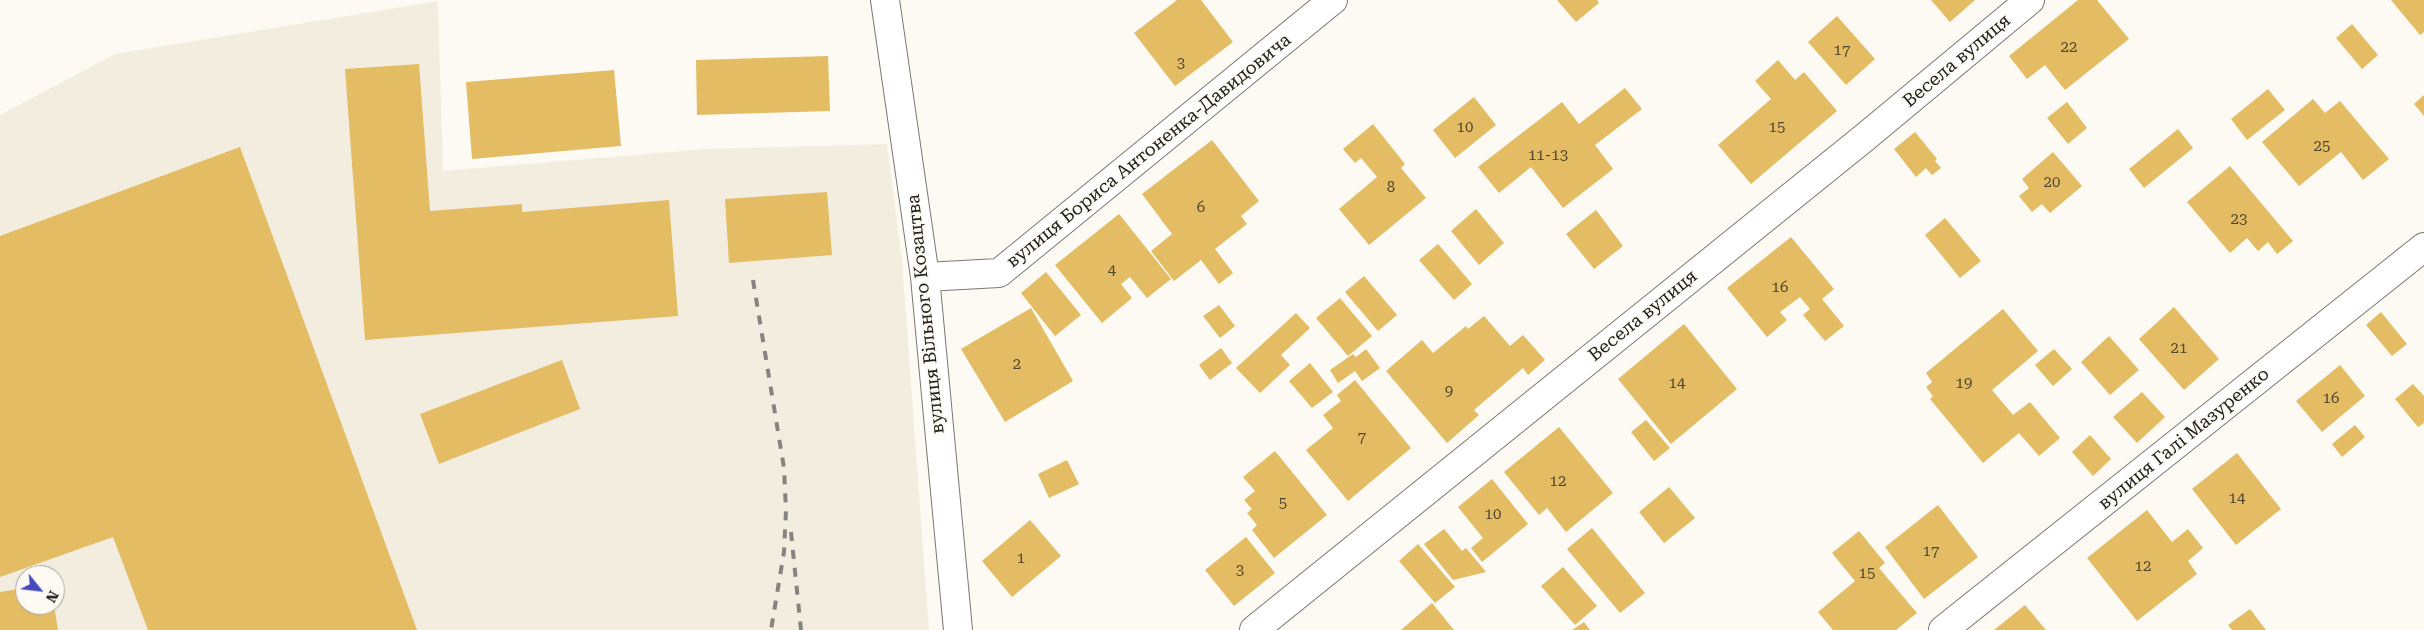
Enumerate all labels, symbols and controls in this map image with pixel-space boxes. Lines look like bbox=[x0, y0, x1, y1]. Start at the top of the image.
street label: Весела вулиця bbox=[1899, 10, 2015, 112]
street label: вулиця Бориса Антоненка-Давидовича bbox=[1002, 29, 1296, 273]
house number: 22 bbox=[2061, 39, 2077, 57]
house number: 17 bbox=[1834, 42, 1850, 60]
house number: 3 bbox=[1177, 55, 1185, 73]
house number: 10 bbox=[1457, 119, 1473, 137]
house number: 15 bbox=[1769, 119, 1785, 137]
house number: 25 bbox=[2314, 138, 2330, 156]
house number: 11-13 bbox=[1528, 147, 1568, 165]
house number: 20 bbox=[2044, 174, 2060, 192]
house number: 8 bbox=[1387, 179, 1395, 197]
street label: вулиця Вільного Козацтва bbox=[903, 193, 949, 435]
house number: 6 bbox=[1197, 199, 1205, 217]
house number: 23 bbox=[2231, 211, 2247, 229]
house number: 4 bbox=[1108, 262, 1116, 280]
street label: Весела вулиця bbox=[1584, 266, 1702, 366]
house number: 16 bbox=[1772, 279, 1788, 297]
house number: 21 bbox=[2171, 340, 2187, 358]
house number: 2 bbox=[1013, 356, 1021, 374]
street label: вулиця Галі Мазуренко bbox=[2094, 363, 2274, 515]
house number: 14 bbox=[1669, 375, 1685, 393]
house number: 19 bbox=[1956, 375, 1972, 393]
house number: 9 bbox=[1445, 383, 1453, 401]
house number: 16 bbox=[2323, 390, 2339, 408]
house number: 7 bbox=[1358, 429, 1366, 447]
house number: 12 bbox=[1550, 473, 1566, 491]
house number: 14 bbox=[2229, 490, 2245, 508]
house number: 5 bbox=[1279, 495, 1287, 513]
house number: 10 bbox=[1485, 506, 1501, 524]
house number: 17 bbox=[1923, 543, 1939, 561]
house number: 1 bbox=[1017, 550, 1025, 568]
house number: 12 bbox=[2135, 558, 2151, 576]
house number: 3 bbox=[1236, 562, 1244, 580]
north arrow bbox=[15, 565, 65, 615]
house number: 15 bbox=[1859, 565, 1875, 583]
text: N bbox=[43, 588, 62, 605]

